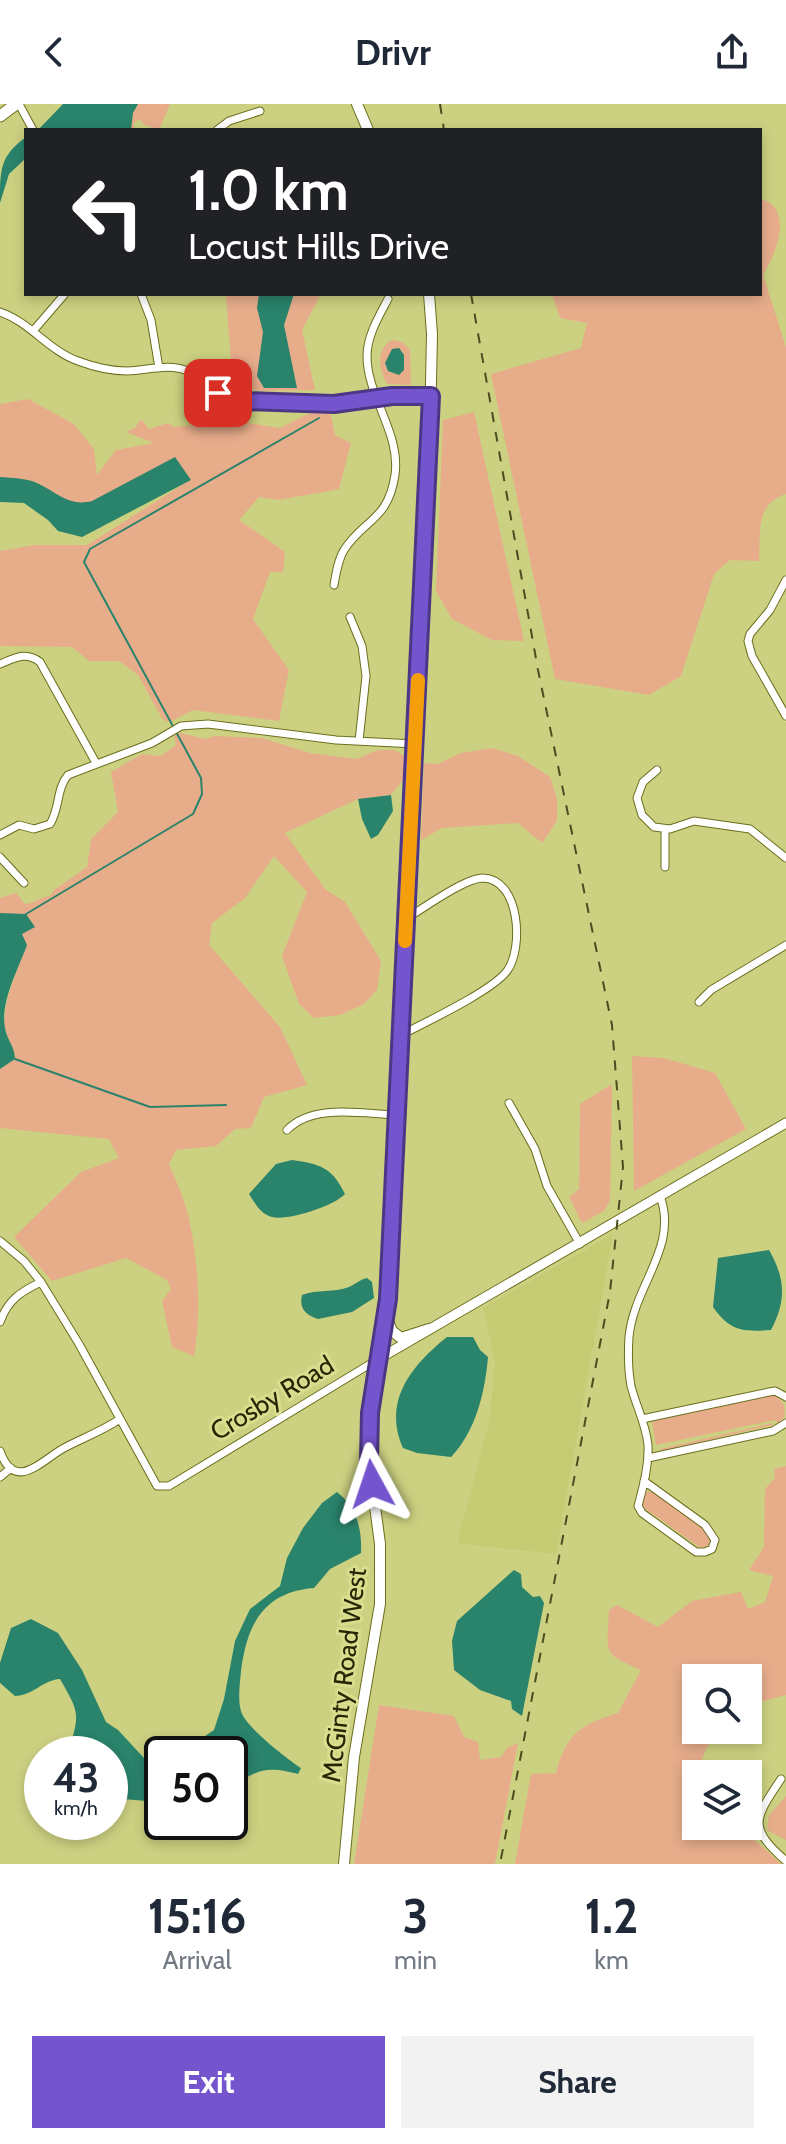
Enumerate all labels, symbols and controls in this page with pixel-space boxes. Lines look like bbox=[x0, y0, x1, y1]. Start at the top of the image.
icon: back bbox=[32, 30, 76, 74]
text: Drivr bbox=[355, 30, 431, 74]
icon: share bbox=[710, 30, 754, 74]
text: 1.0 km bbox=[188, 156, 349, 224]
icon: left bbox=[56, 160, 160, 264]
text: Locust Hills Drive bbox=[188, 224, 449, 268]
pin bbox=[184, 359, 252, 427]
icon: arrive bbox=[196, 371, 240, 415]
street label: Crosby Road bbox=[204, 1349, 340, 1447]
position arrow bbox=[330, 1442, 414, 1526]
street label: McGinty Road West bbox=[315, 1566, 373, 1784]
map controls bbox=[682, 1664, 762, 1840]
button: search bbox=[682, 1664, 762, 1744]
speed limit sign: 50 bbox=[144, 1736, 248, 1840]
text: 43 bbox=[53, 1753, 99, 1802]
button: layers bbox=[682, 1760, 762, 1840]
text: km/h bbox=[54, 1796, 98, 1820]
text: 15:16 bbox=[148, 1887, 246, 1945]
text: 3 bbox=[403, 1887, 428, 1945]
text: 1.2 bbox=[585, 1887, 638, 1945]
text: Arrival bbox=[162, 1944, 232, 1976]
text: min bbox=[394, 1944, 437, 1976]
text: km bbox=[594, 1944, 629, 1976]
button: Exit bbox=[32, 2036, 385, 2128]
button: Share bbox=[401, 2036, 754, 2128]

